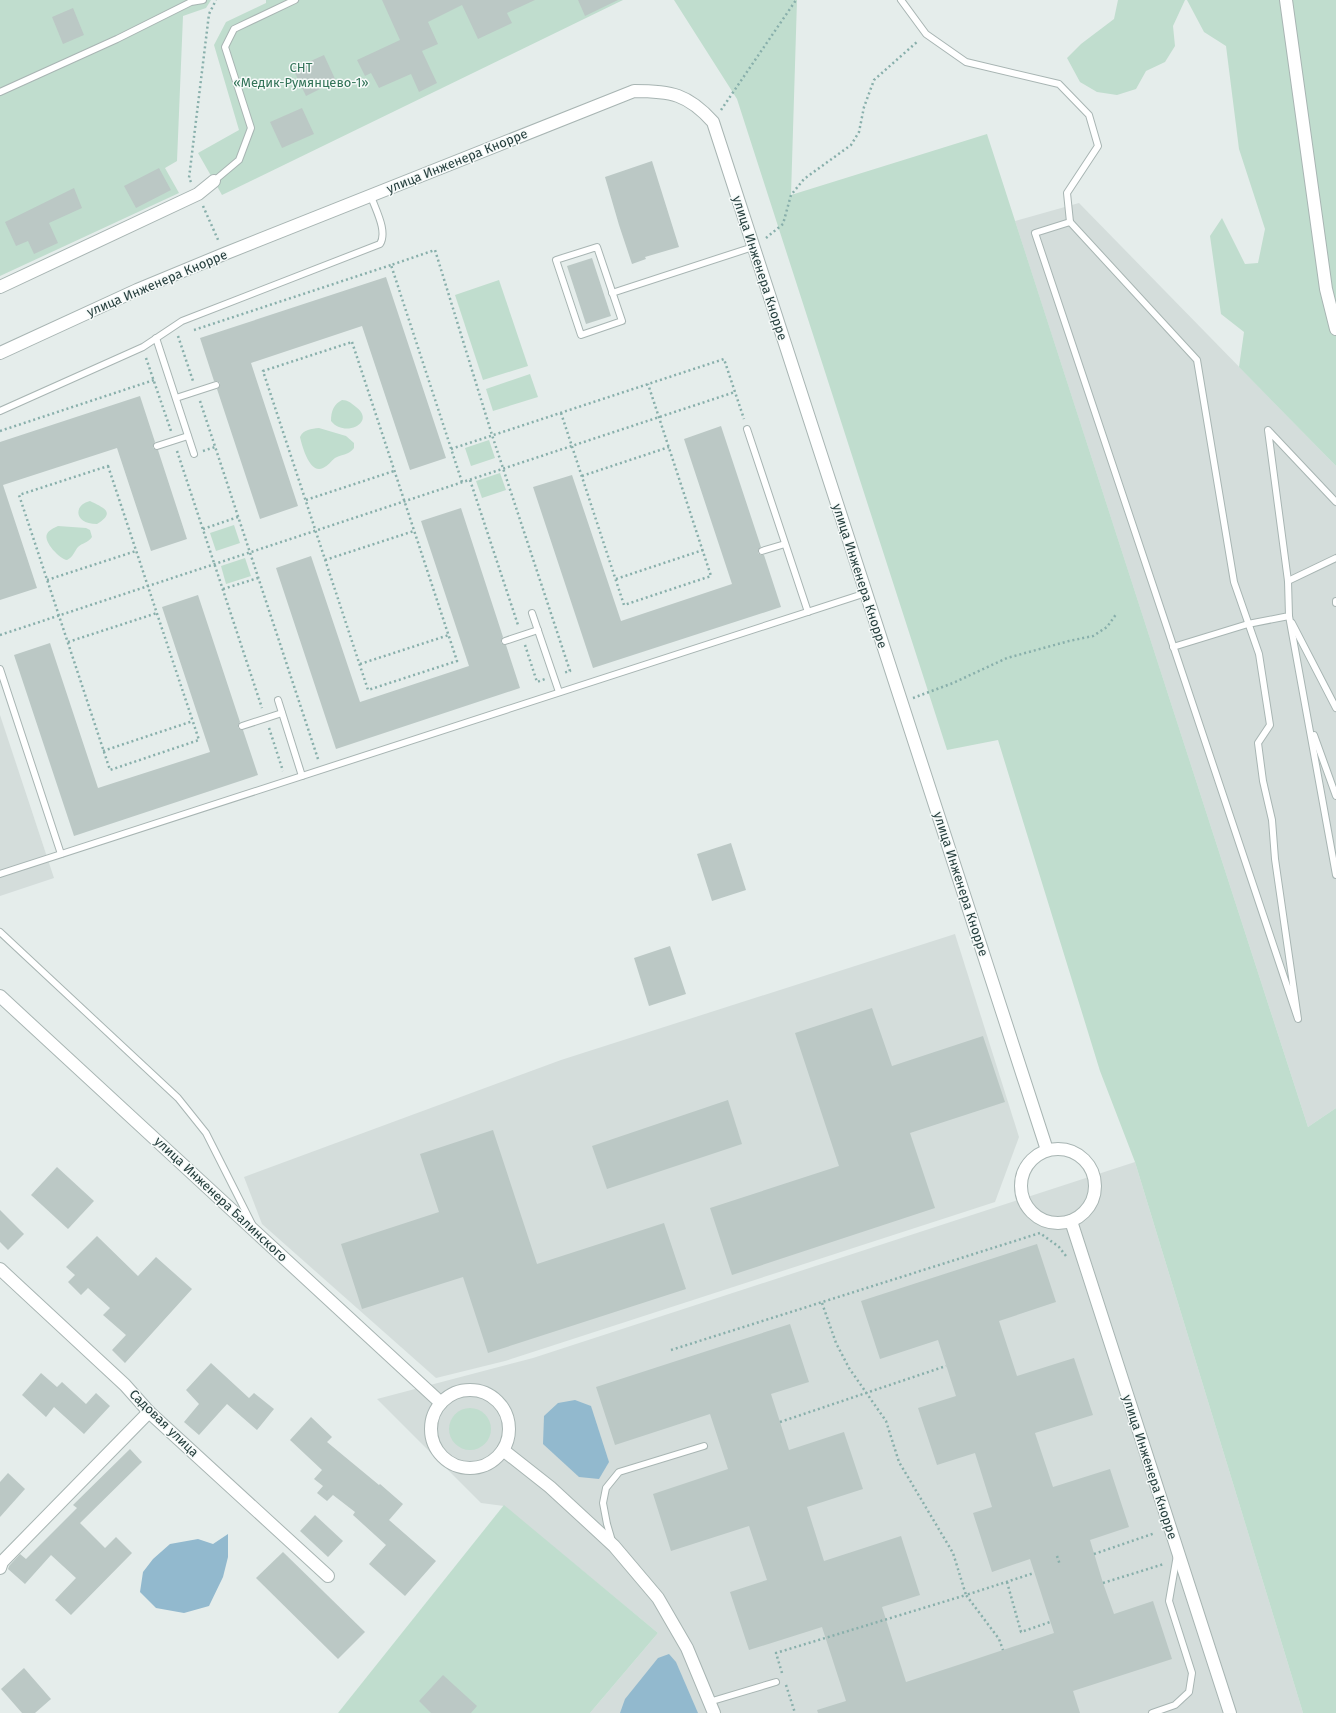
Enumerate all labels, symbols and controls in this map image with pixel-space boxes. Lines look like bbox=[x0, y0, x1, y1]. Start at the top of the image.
park label: СНТ «Медик-Румянцево-1» bbox=[233, 60, 369, 90]
street label: улица Инженера Кнорре bbox=[384, 126, 530, 196]
street label: улица Инженера Кнорре bbox=[730, 194, 790, 342]
street label: улица Инженера Кнорре bbox=[85, 247, 229, 319]
street label: улица Инженера Кнорре bbox=[830, 502, 890, 650]
street label: улица Инженера Кнорре bbox=[931, 810, 991, 958]
street label: улица Инженера Балинского bbox=[151, 1133, 291, 1265]
street label: Садовая улица bbox=[126, 1386, 202, 1460]
street label: улица Инженера Кнорре bbox=[1120, 1393, 1180, 1541]

